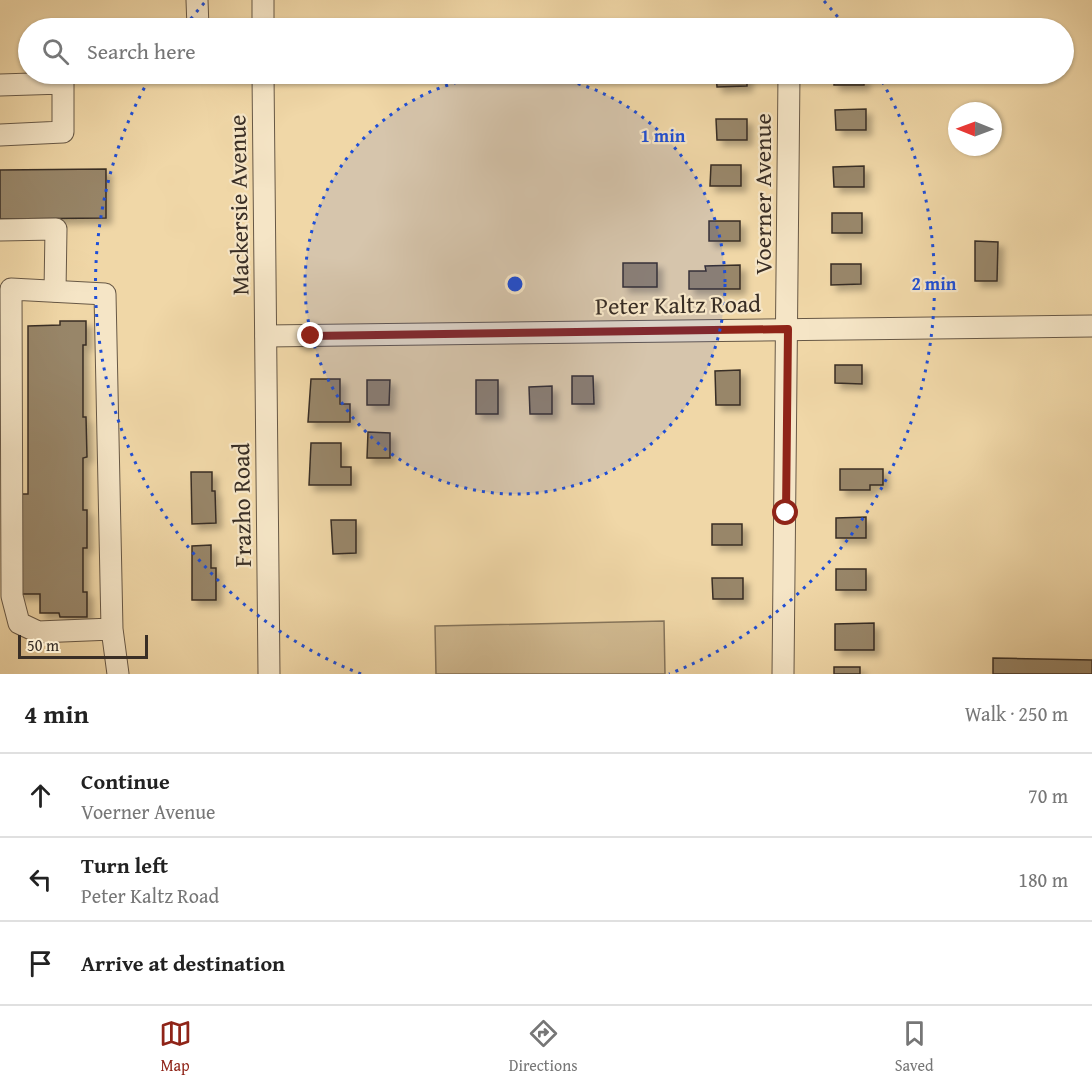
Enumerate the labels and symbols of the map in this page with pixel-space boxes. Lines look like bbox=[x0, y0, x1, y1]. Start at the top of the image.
north arrow bbox=[948, 102, 1002, 156]
street label: Voerner Avenue bbox=[745, 113, 780, 275]
street label: Mackersie Avenue bbox=[219, 114, 258, 296]
text: 1 min bbox=[641, 122, 686, 149]
text: 2 min bbox=[912, 270, 957, 297]
centre of rings bbox=[505, 274, 525, 294]
street label: Peter Kaltz Road bbox=[595, 286, 761, 323]
route end bbox=[297, 322, 323, 348]
street label: Frazho Road bbox=[223, 442, 260, 568]
route start bbox=[772, 499, 798, 525]
scale bar bbox=[18, 632, 148, 660]

